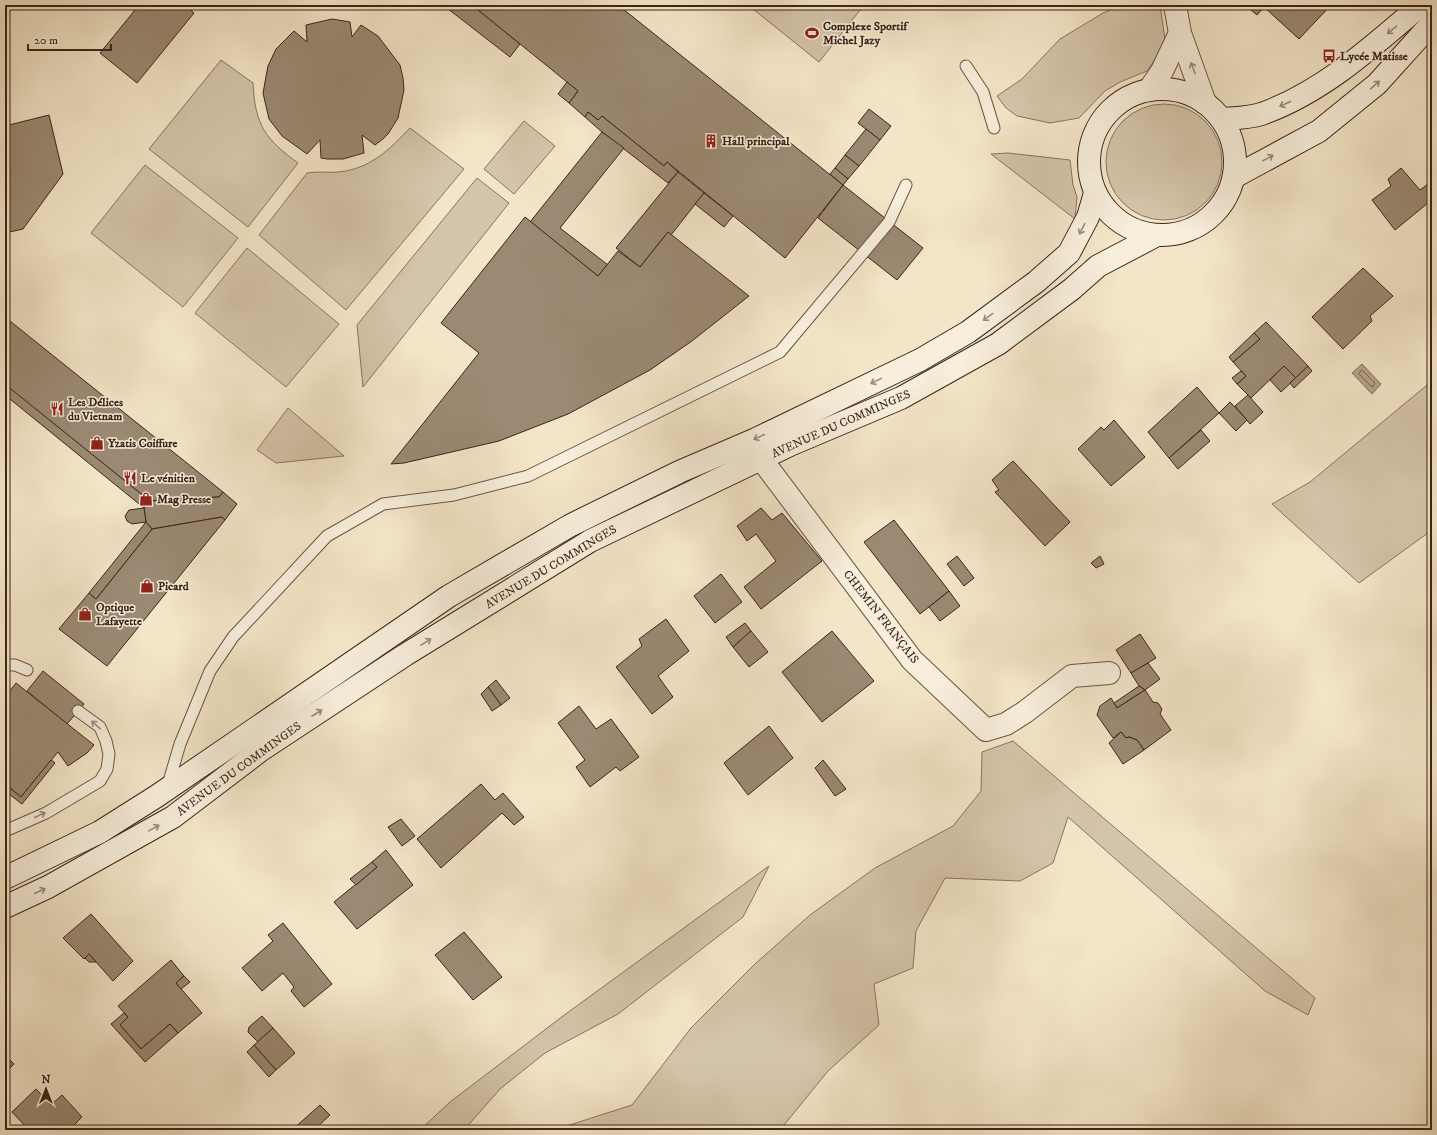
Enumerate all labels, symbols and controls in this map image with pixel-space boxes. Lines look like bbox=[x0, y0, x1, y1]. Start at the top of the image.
place label: Complexe Sportif Michel Jazy bbox=[823, 19, 909, 48]
sports icon: Complexe Sportif Michel Jazy bbox=[804, 25, 820, 41]
scale bar bbox=[28, 26, 111, 52]
one-way arrow bbox=[1386, 26, 1397, 35]
text: 20 m bbox=[34, 33, 58, 48]
bus stop icon: Lycée Matisse bbox=[1321, 48, 1337, 64]
place label: Lycée Matisse bbox=[1340, 49, 1408, 64]
one-way arrow bbox=[1189, 62, 1197, 74]
one-way arrow bbox=[1370, 81, 1380, 90]
one-way arrow bbox=[1280, 101, 1292, 108]
building icon: Hall principal bbox=[703, 133, 719, 149]
place label: Hall principal bbox=[722, 134, 790, 149]
one-way arrow bbox=[1262, 154, 1274, 162]
one-way arrow bbox=[1078, 223, 1085, 235]
one-way arrow bbox=[983, 313, 994, 321]
one-way arrow bbox=[870, 378, 882, 385]
street label: AVENUE DU COMMINGES bbox=[769, 387, 913, 461]
place label: Les Délices du Vietnam bbox=[68, 395, 123, 424]
restaurant icon: Les Délices du Vietnam bbox=[49, 401, 65, 417]
one-way arrow bbox=[753, 434, 765, 441]
shop icon: Yzatis Coiffure bbox=[89, 435, 105, 451]
place label: Yzatis Coiffure bbox=[107, 436, 178, 451]
restaurant icon: Le vénitien bbox=[122, 470, 138, 486]
place label: Le vénitien bbox=[141, 471, 196, 486]
shop icon: Mag Presse bbox=[138, 491, 154, 507]
place label: Mag Presse bbox=[157, 492, 211, 507]
street label: AVENUE DU COMMINGES bbox=[483, 522, 619, 612]
street label: CHEMIN FRANÇAIS bbox=[840, 567, 922, 667]
shop icon: Picard bbox=[139, 578, 155, 594]
place label: Picard bbox=[158, 579, 190, 594]
place label: Optique Lafayette bbox=[96, 600, 142, 629]
shop icon: Optique Lafayette bbox=[77, 606, 93, 622]
one-way arrow bbox=[420, 638, 431, 646]
one-way arrow bbox=[312, 709, 323, 717]
street label: AVENUE DU COMMINGES bbox=[174, 719, 304, 819]
one-way arrow bbox=[91, 721, 101, 730]
one-way arrow bbox=[34, 811, 46, 818]
one-way arrow bbox=[148, 824, 160, 831]
one-way arrow bbox=[34, 887, 46, 894]
north arrow bbox=[26, 1069, 66, 1109]
text: N bbox=[41, 1073, 51, 1087]

